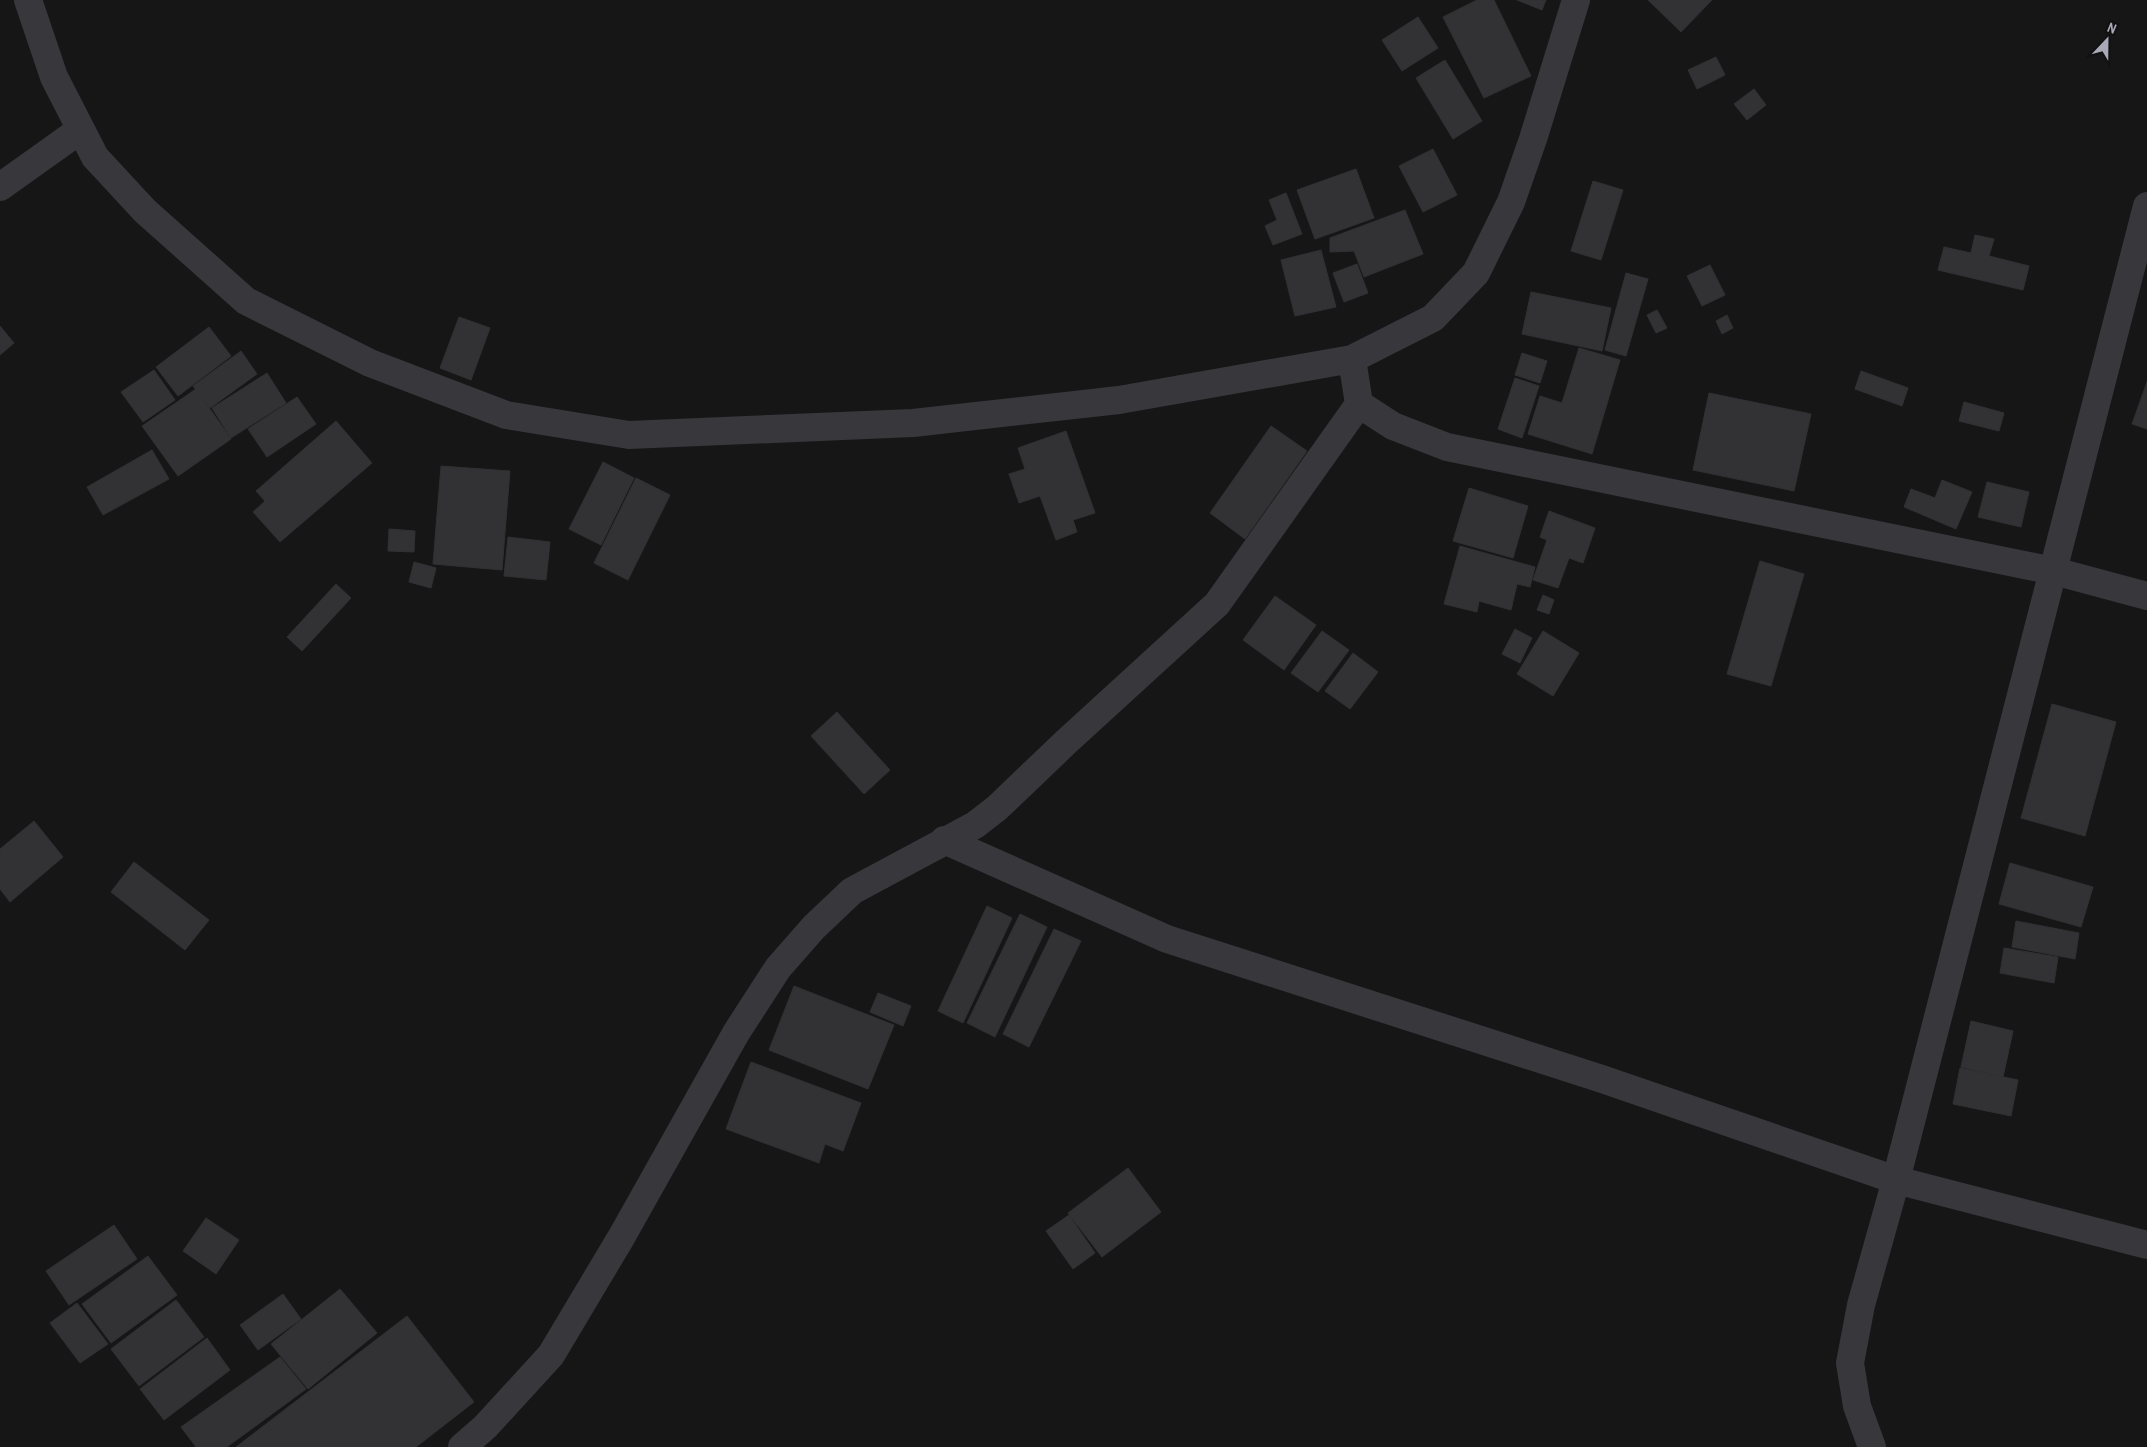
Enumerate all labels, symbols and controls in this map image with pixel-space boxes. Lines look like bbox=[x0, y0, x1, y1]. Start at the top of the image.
north arrow bbox=[2082, 15, 2132, 65]
text: N bbox=[2105, 18, 2119, 38]

